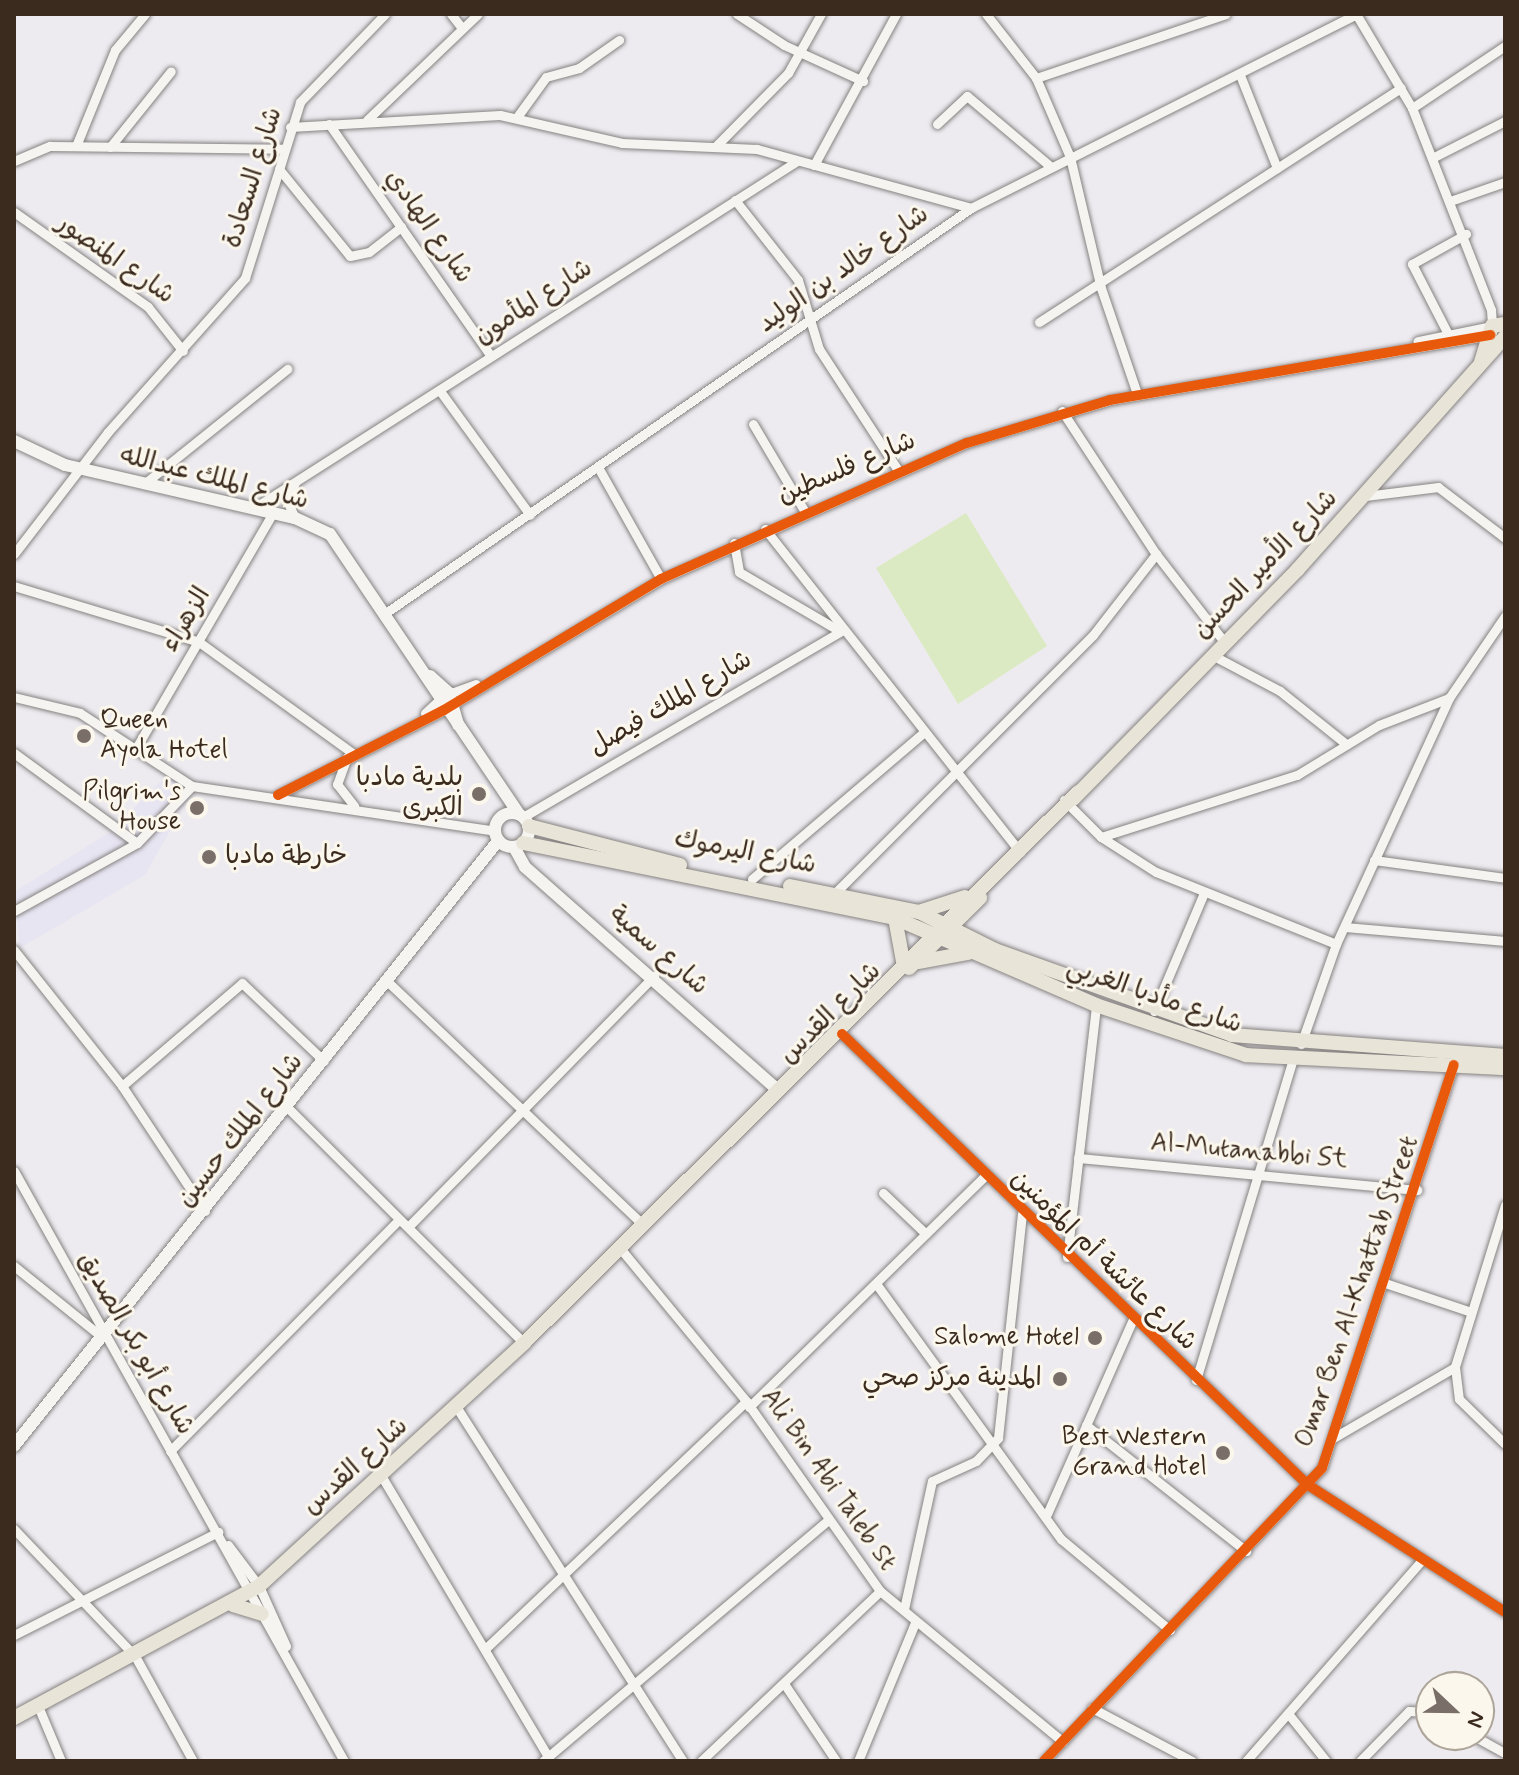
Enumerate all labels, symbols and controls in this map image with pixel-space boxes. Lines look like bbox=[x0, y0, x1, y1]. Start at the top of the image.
street label: شارع السعادة bbox=[218, 104, 290, 252]
street label: شارع الهادي bbox=[377, 164, 479, 290]
street label: شارع خالد بن الوليد bbox=[753, 200, 935, 340]
street label: شارع المنصور bbox=[50, 208, 180, 312]
street label: شارع المأمون bbox=[469, 253, 599, 353]
street label: شارع فلسطين bbox=[773, 426, 921, 512]
street label: شارع الملك عبدالله bbox=[117, 440, 311, 518]
street label: شارع الأمير الحسن bbox=[1187, 484, 1345, 646]
street label: الزهراء bbox=[156, 582, 218, 658]
street label: شارع الملك فيصل bbox=[584, 645, 758, 763]
place label: Queen Ayola Hotel bbox=[100, 705, 221, 766]
marker: Queen Ayola Hotel bbox=[75, 727, 93, 745]
place label: بلدية مادبا الكبرى bbox=[356, 763, 463, 824]
place label: Pilgrim's House bbox=[83, 777, 181, 838]
marker: بلدية مادبا الكبرى bbox=[470, 785, 488, 803]
marker: Pilgrim's House bbox=[188, 799, 206, 817]
street label: شارع اليرموك bbox=[672, 824, 818, 882]
place label: خارطة مادبا bbox=[225, 841, 347, 873]
marker: خارطة مادبا bbox=[200, 848, 218, 866]
street label: شارع سمية bbox=[602, 899, 714, 1003]
street label: شارع مأدبا الغربي bbox=[1062, 952, 1246, 1042]
street label: شارع القدس bbox=[774, 957, 888, 1071]
street label: شارع الملك حسين bbox=[171, 1048, 311, 1214]
street label: Al-Mutanabbi St bbox=[1152, 1128, 1346, 1176]
street label: Omar Ben Al-Khattab Street bbox=[1289, 1130, 1427, 1454]
street label: شارع عائشة أم المؤمنين bbox=[1003, 1164, 1203, 1358]
street label: شارع أبو بكر الصديق bbox=[70, 1247, 200, 1441]
place label: Salome Hotel bbox=[934, 1322, 1079, 1354]
marker: Salome Hotel bbox=[1086, 1329, 1104, 1347]
place label: المدينة مركز صحي bbox=[862, 1363, 1042, 1395]
marker: المدينة مركز صحي bbox=[1049, 1368, 1071, 1390]
street label: Ali Bin Abi Taleb St bbox=[754, 1383, 902, 1577]
street label: شارع القدس bbox=[297, 1412, 415, 1522]
place label: Best Western Grand Hotel bbox=[1062, 1422, 1207, 1484]
marker: Best Western Grand Hotel bbox=[1214, 1444, 1232, 1462]
north arrow bbox=[1415, 1671, 1495, 1751]
text: N bbox=[1460, 1707, 1491, 1731]

